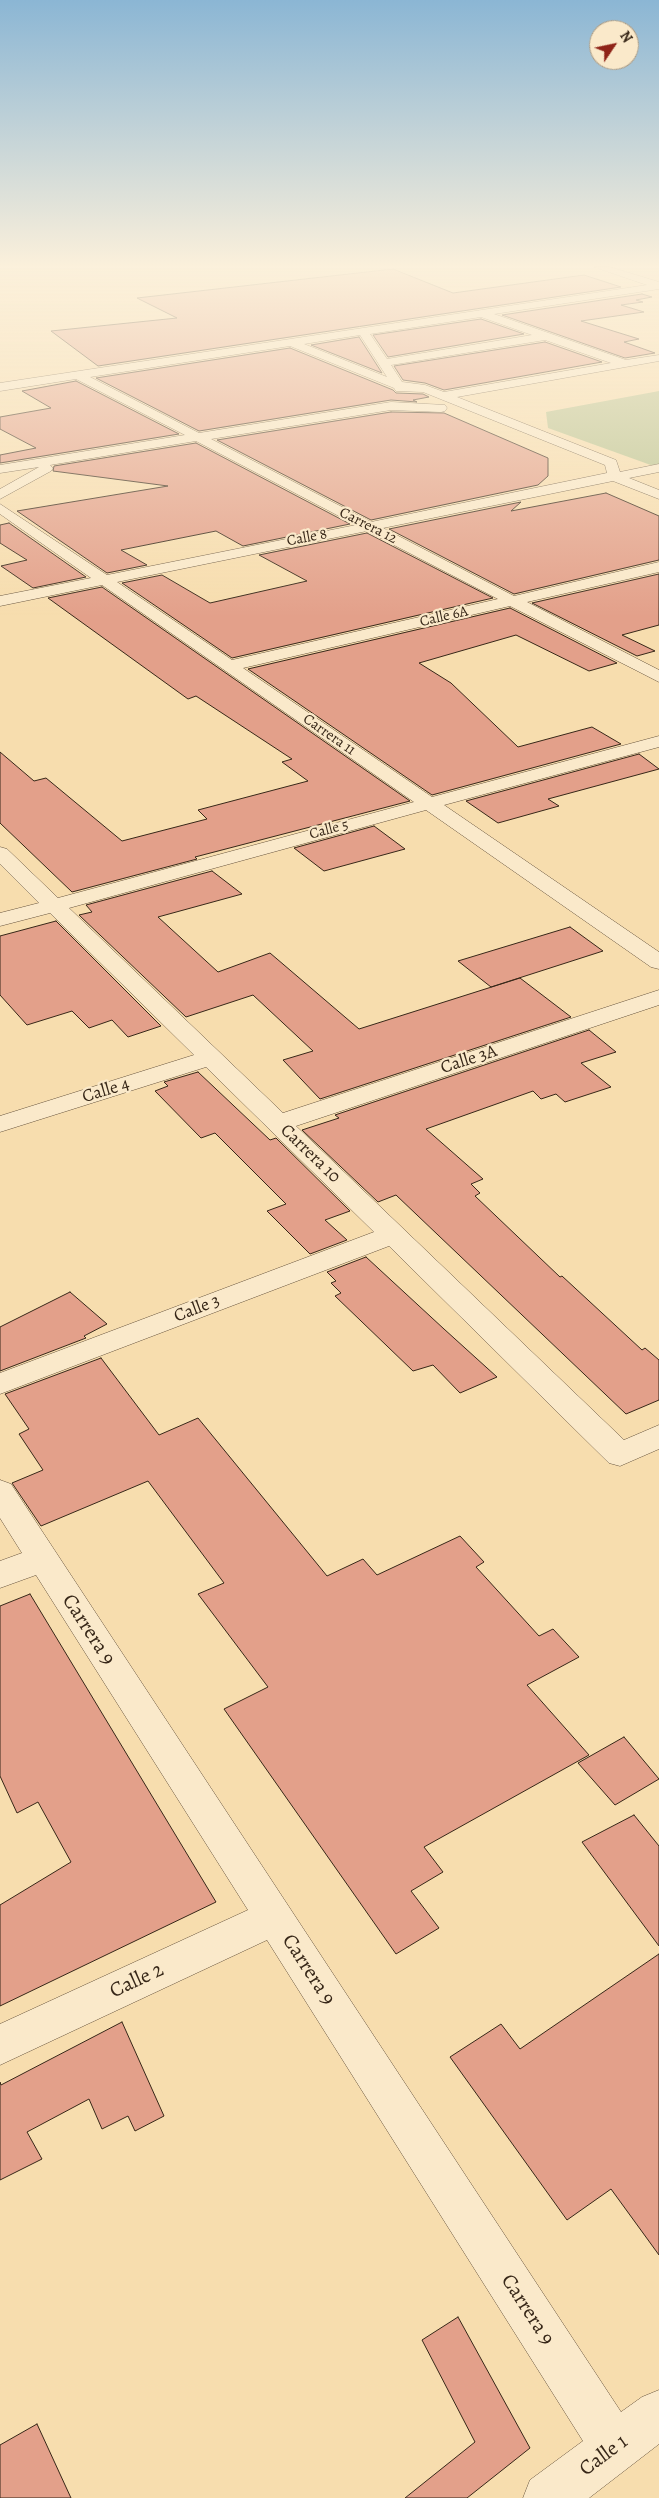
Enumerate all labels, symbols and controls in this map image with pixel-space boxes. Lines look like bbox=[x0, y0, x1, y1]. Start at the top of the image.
north arrow bbox=[589, 20, 639, 70]
text: N bbox=[615, 27, 637, 46]
street label: Carrera 12 bbox=[336, 504, 400, 548]
street label: Calle 8 bbox=[285, 525, 329, 551]
street label: Calle 6A bbox=[418, 603, 470, 631]
street label: Carrera 11 bbox=[299, 710, 359, 760]
street label: Calle 5 bbox=[307, 816, 351, 844]
street label: Calle 3A bbox=[438, 1041, 500, 1079]
street label: Calle 4 bbox=[80, 1074, 132, 1108]
street label: Carrera 10 bbox=[275, 1120, 345, 1188]
street label: Calle 3 bbox=[171, 1290, 223, 1328]
street label: Carrera 9 bbox=[56, 1590, 120, 1670]
street label: Carrera 9 bbox=[276, 1930, 340, 2010]
street label: Calle 2 bbox=[106, 1958, 168, 2004]
street label: Carrera 9 bbox=[495, 2270, 559, 2350]
street label: Calle 1 bbox=[575, 2430, 633, 2482]

